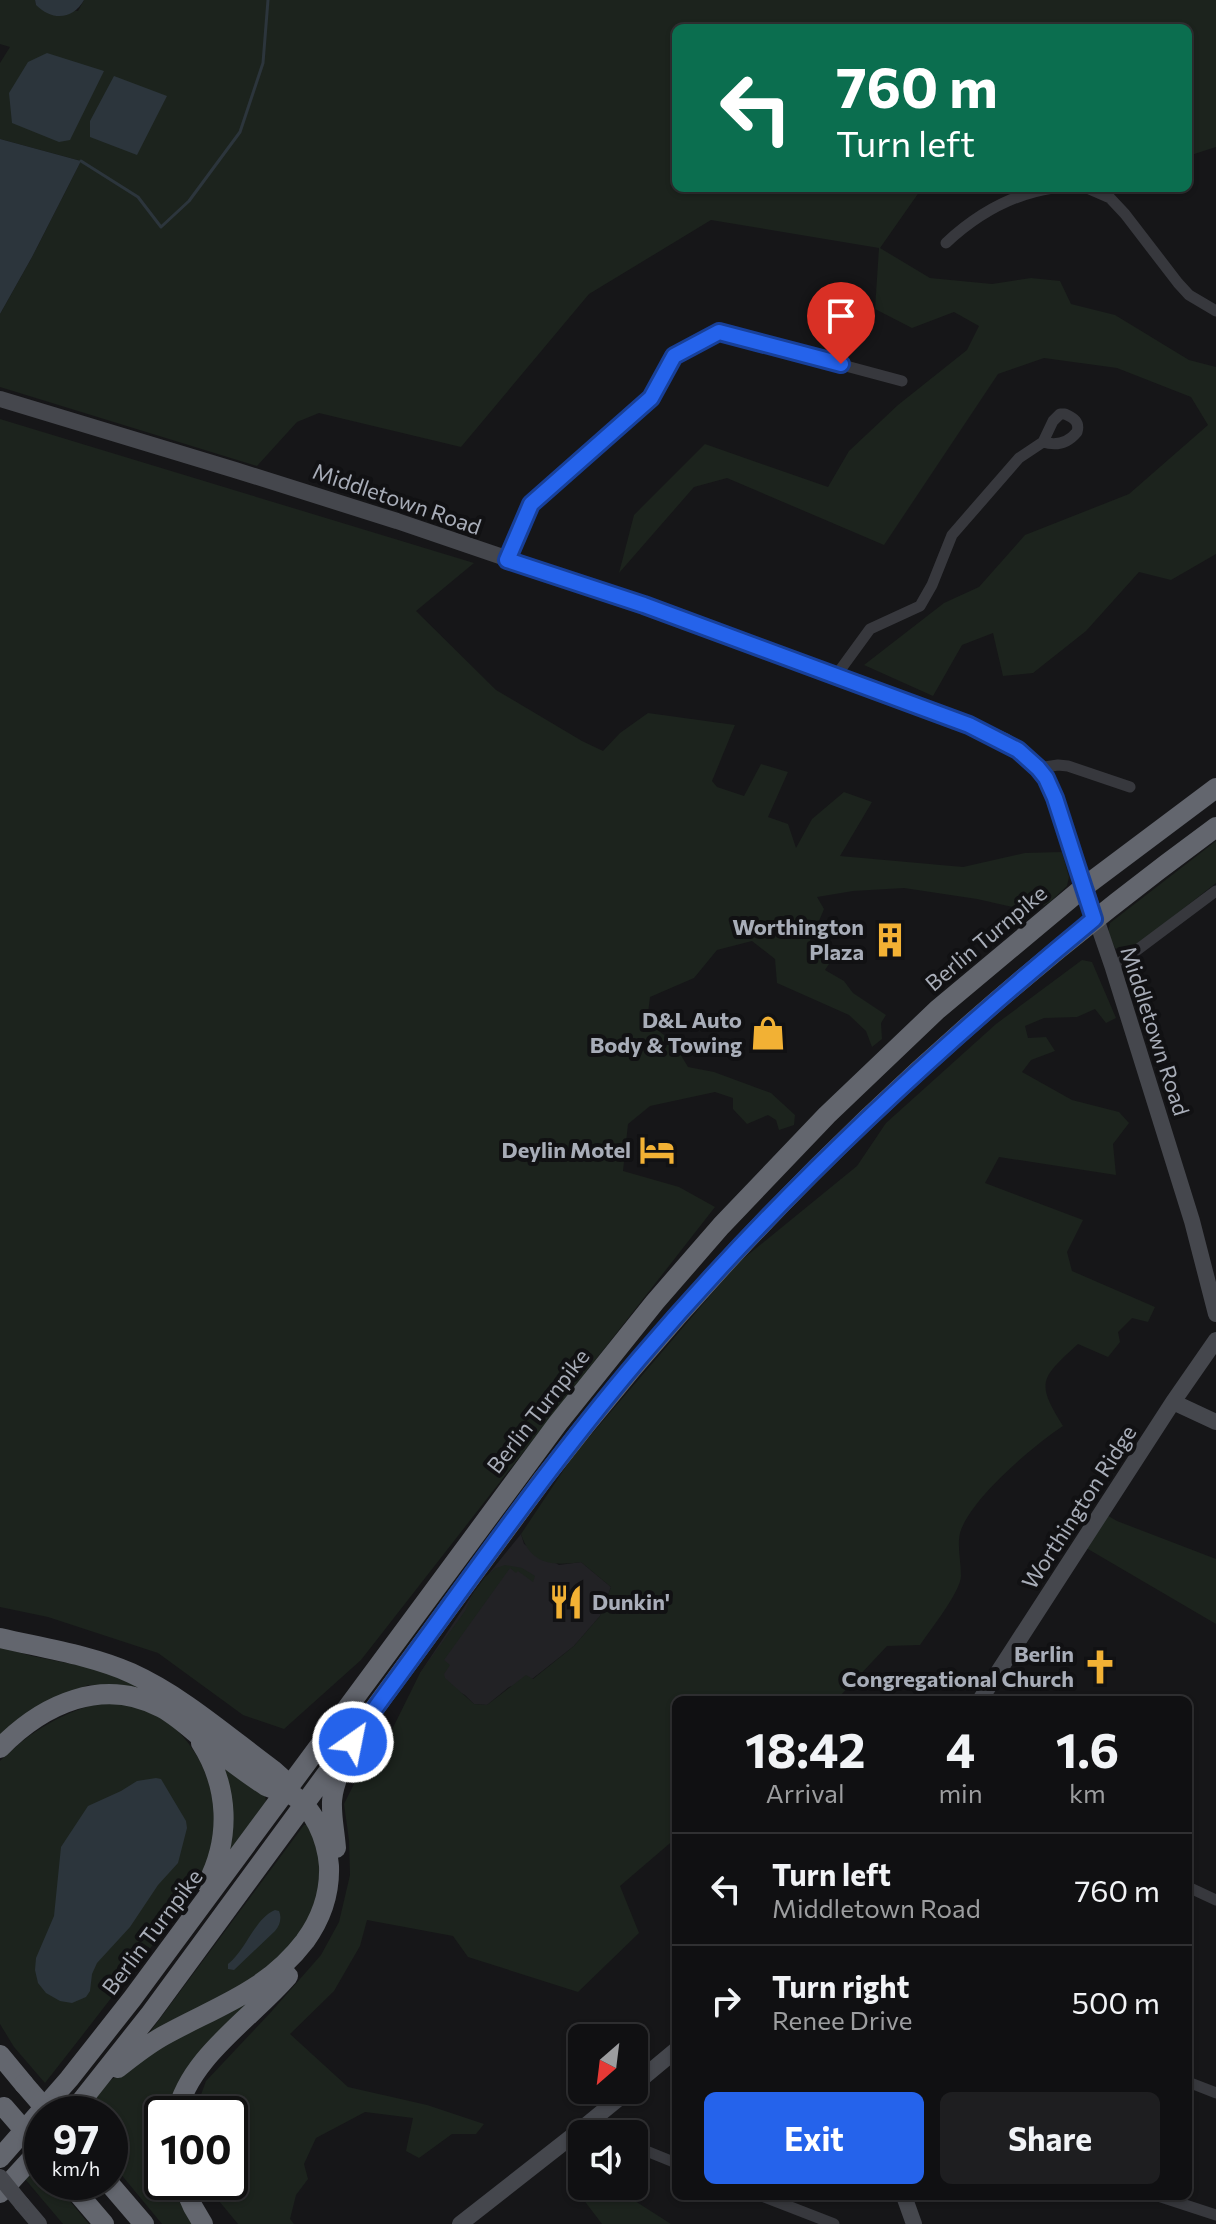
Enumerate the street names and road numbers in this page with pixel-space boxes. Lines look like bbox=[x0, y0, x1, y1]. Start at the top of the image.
street label: Middletown Road bbox=[309, 457, 485, 540]
street label: Berlin Turnpike bbox=[919, 879, 1052, 996]
street label: Middletown Road bbox=[1115, 943, 1196, 1119]
street label: Berlin Turnpike bbox=[481, 1343, 595, 1478]
street label: Worthington Ridge bbox=[1016, 1420, 1142, 1594]
street label: Berlin Turnpike bbox=[96, 1864, 208, 2000]

